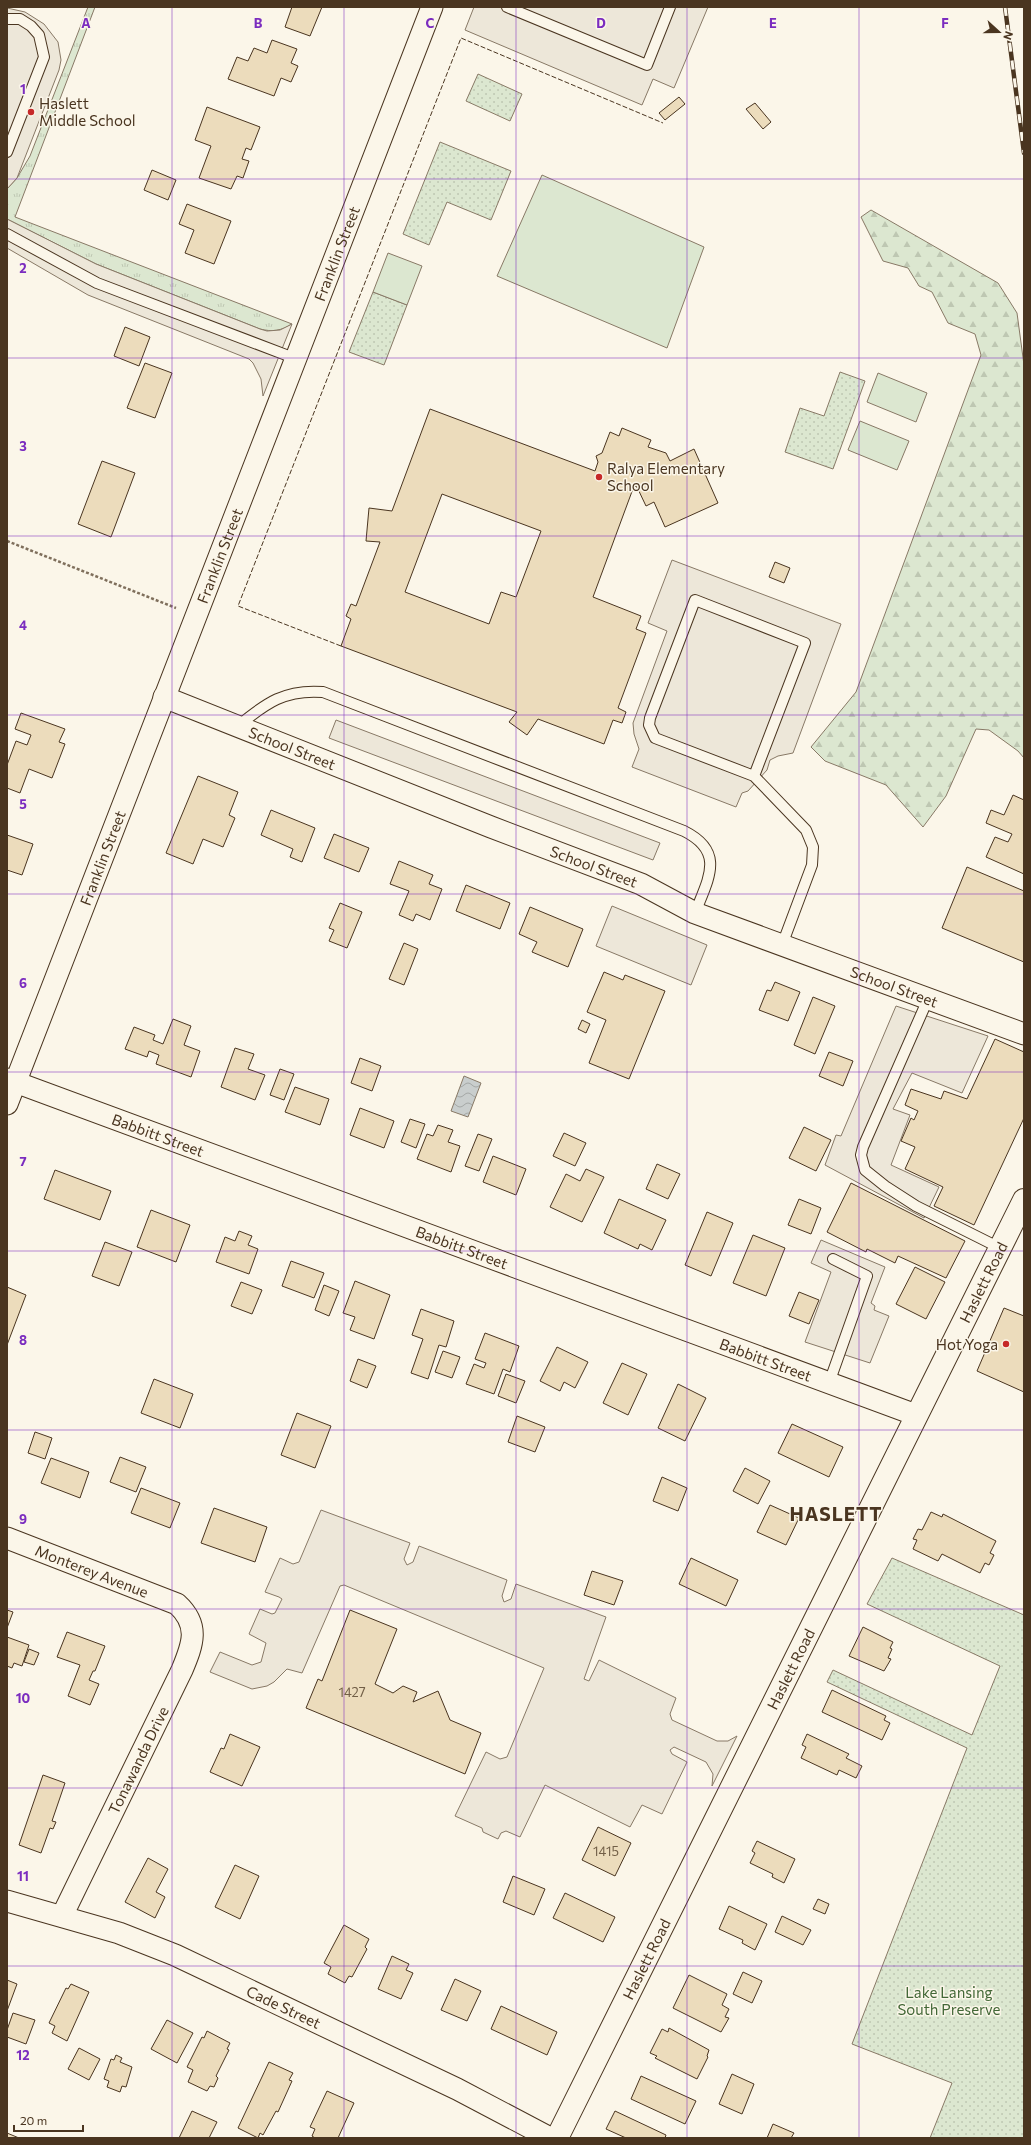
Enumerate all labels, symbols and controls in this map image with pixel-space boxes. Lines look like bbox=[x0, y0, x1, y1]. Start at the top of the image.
north arrow bbox=[979, 12, 1019, 52]
text: A bbox=[81, 15, 91, 31]
text: B bbox=[254, 15, 263, 31]
text: C bbox=[426, 15, 435, 31]
text: D bbox=[596, 15, 606, 31]
text: E bbox=[769, 15, 777, 31]
text: F bbox=[941, 15, 949, 31]
text: N bbox=[1001, 30, 1016, 42]
text: 1 bbox=[20, 81, 26, 97]
place label: Haslett Middle School bbox=[39, 94, 136, 129]
marker: Haslett Middle School bbox=[26, 107, 36, 117]
street label: Franklin Street bbox=[310, 204, 363, 304]
text: 2 bbox=[19, 260, 27, 276]
text: 3 bbox=[19, 438, 27, 454]
place label: Ralya Elementary School bbox=[607, 459, 725, 494]
marker: Ralya Elementary School bbox=[594, 472, 604, 482]
street label: Franklin Street bbox=[193, 506, 246, 606]
text: 4 bbox=[19, 617, 27, 633]
street label: School Street bbox=[246, 723, 338, 773]
text: 5 bbox=[19, 796, 27, 812]
street label: Franklin Street bbox=[76, 808, 129, 908]
street label: School Street bbox=[548, 841, 640, 891]
street label: School Street bbox=[848, 962, 941, 1011]
text: 6 bbox=[19, 975, 27, 991]
street label: Babbitt Street bbox=[110, 1110, 207, 1160]
text: 7 bbox=[19, 1153, 27, 1169]
street label: Babbitt Street bbox=[413, 1222, 510, 1272]
street label: Haslett Road bbox=[955, 1239, 1011, 1326]
text: 8 bbox=[19, 1332, 27, 1348]
street label: Babbitt Street bbox=[717, 1334, 814, 1385]
place label: Hot Yoga bbox=[936, 1335, 998, 1353]
marker: Hot Yoga bbox=[1001, 1339, 1011, 1349]
district label: HASLETT bbox=[789, 1502, 883, 1525]
text: 9 bbox=[19, 1511, 27, 1527]
street label: Monterey Avenue bbox=[33, 1541, 151, 1601]
street label: Haslett Road bbox=[763, 1626, 818, 1712]
house number: 1427 bbox=[338, 1684, 366, 1700]
text: 10 bbox=[16, 1690, 31, 1706]
street label: Tonawanda Drive bbox=[104, 1703, 172, 1817]
house number: 1415 bbox=[593, 1843, 619, 1859]
text: 11 bbox=[17, 1868, 29, 1884]
street label: Haslett Road bbox=[619, 1916, 674, 2002]
street label: Cade Street bbox=[244, 1981, 324, 2032]
park label: Lake Lansing South Preserve bbox=[898, 1983, 1001, 2018]
text: 12 bbox=[16, 2047, 30, 2063]
scale bar bbox=[14, 2107, 83, 2133]
text: 20 m bbox=[20, 2113, 47, 2127]

